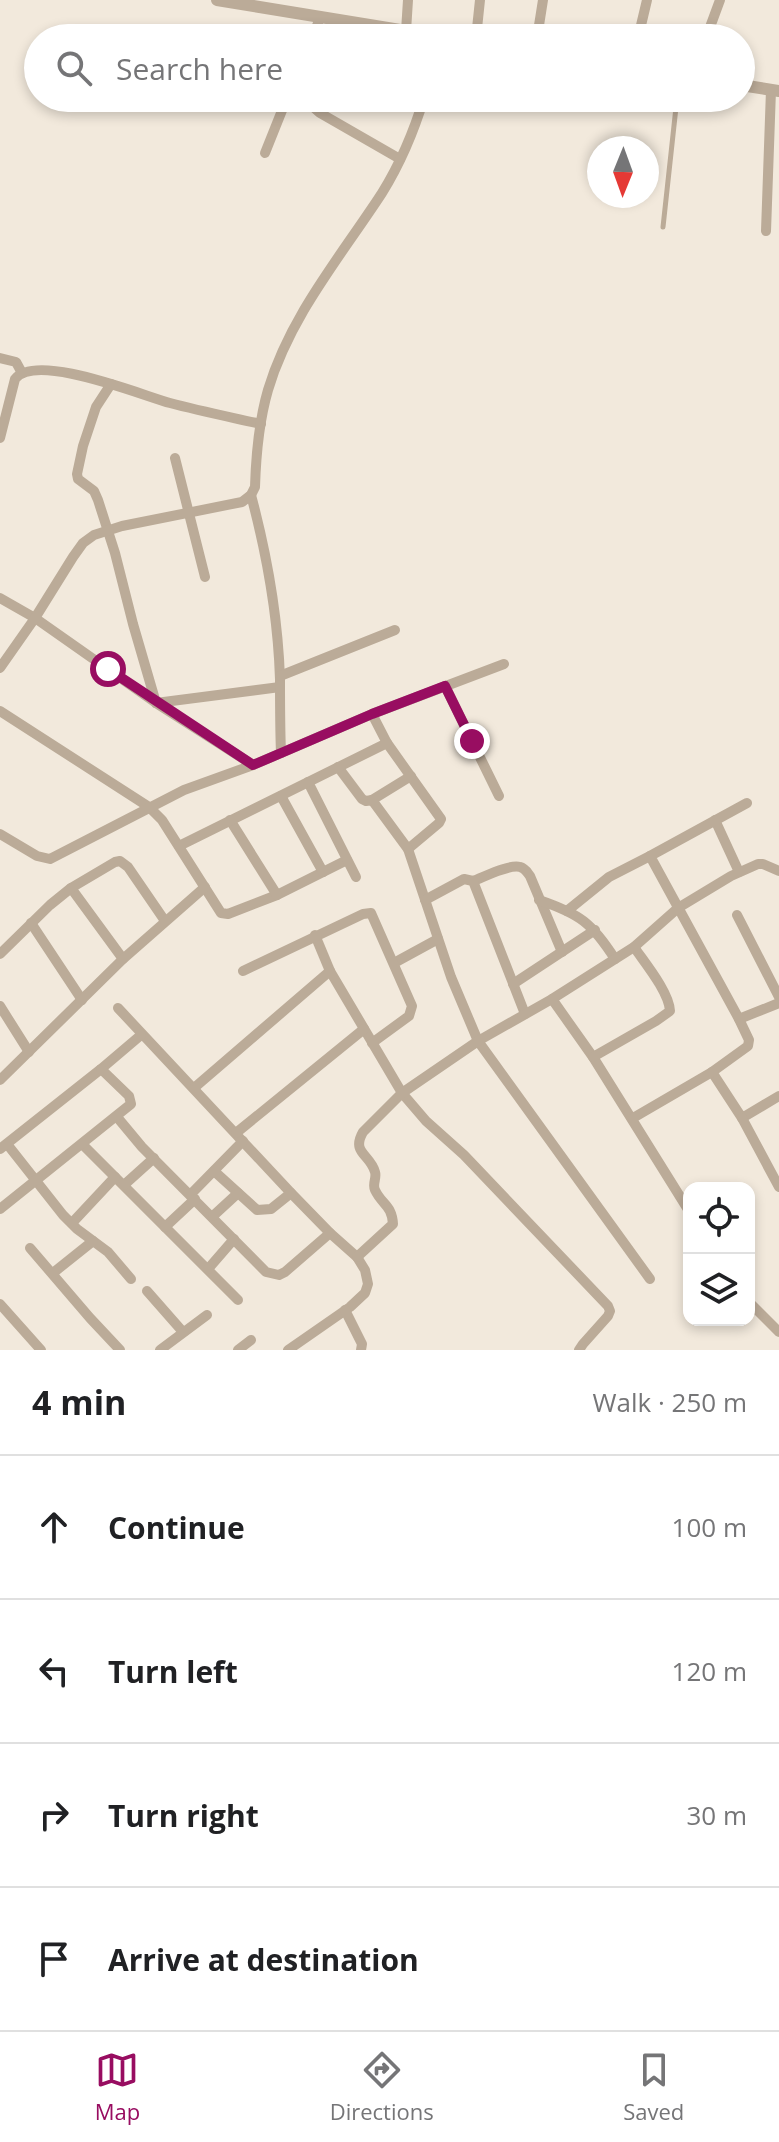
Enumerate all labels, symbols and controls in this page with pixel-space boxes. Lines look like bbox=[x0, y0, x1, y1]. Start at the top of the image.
search box bbox=[24, 24, 755, 112]
icon: search bbox=[52, 46, 96, 90]
text: Search here bbox=[116, 48, 283, 89]
north arrow bbox=[587, 136, 659, 208]
route start bbox=[90, 651, 126, 687]
route end bbox=[454, 723, 490, 759]
map controls bbox=[683, 1182, 755, 1326]
button: locate bbox=[683, 1182, 755, 1254]
button: layers bbox=[683, 1254, 755, 1326]
text: 4 min bbox=[32, 1379, 126, 1425]
text: Walk · 250 m bbox=[593, 1384, 747, 1420]
icon: ahead bbox=[32, 1505, 76, 1549]
text: Continue bbox=[108, 1507, 245, 1548]
text: 100 m bbox=[672, 1509, 747, 1545]
icon: left bbox=[32, 1649, 76, 1693]
text: Turn left bbox=[108, 1651, 238, 1692]
text: 120 m bbox=[672, 1653, 747, 1689]
icon: right bbox=[32, 1793, 76, 1837]
text: Turn right bbox=[108, 1795, 259, 1836]
text: 30 m bbox=[686, 1797, 747, 1833]
icon: arrive bbox=[32, 1937, 76, 1981]
text: Arrive at destination bbox=[108, 1939, 419, 1980]
tab: Map bbox=[95, 2048, 140, 2126]
tab: Directions bbox=[330, 2048, 434, 2126]
tab: Saved bbox=[623, 2048, 684, 2126]

